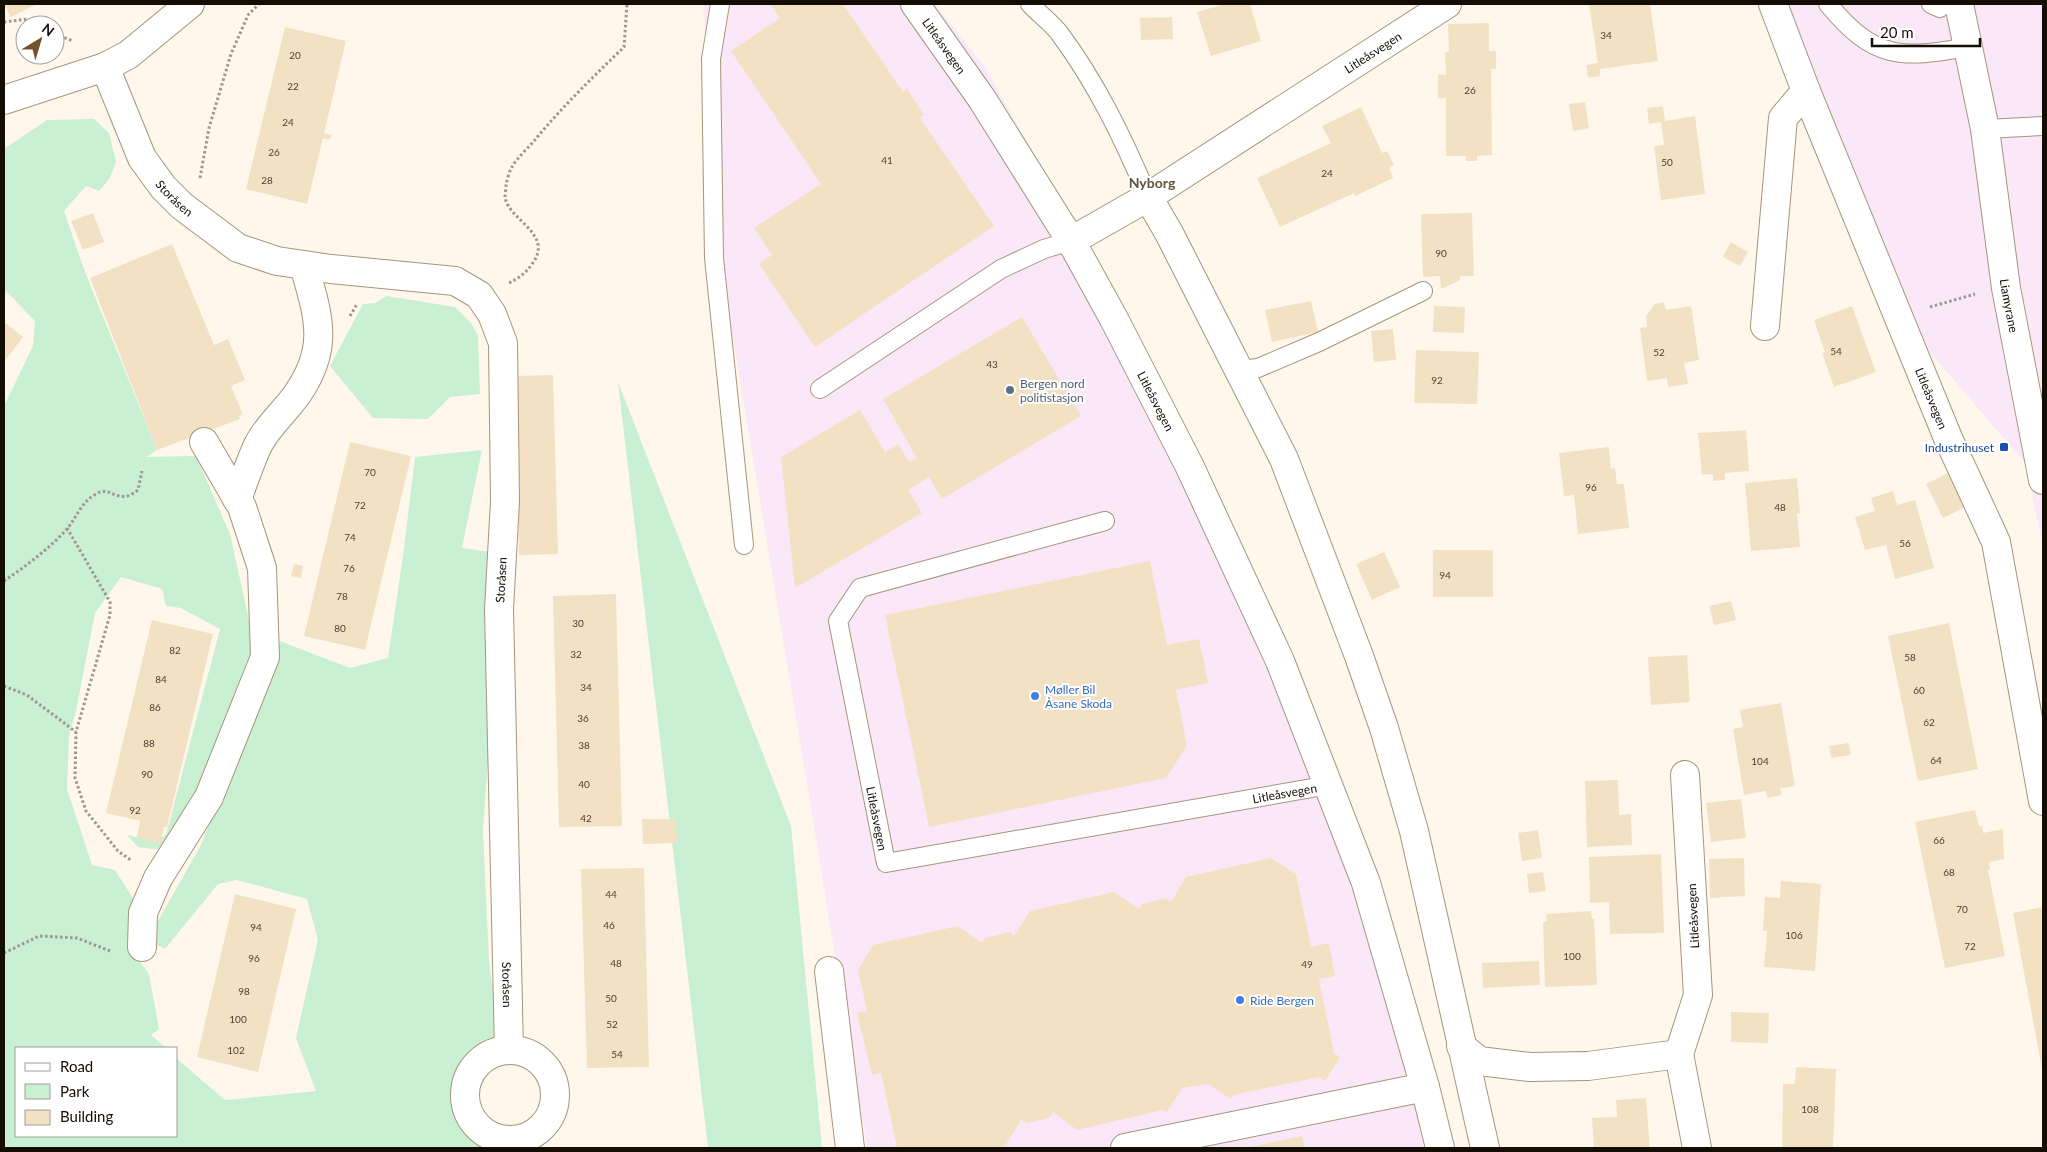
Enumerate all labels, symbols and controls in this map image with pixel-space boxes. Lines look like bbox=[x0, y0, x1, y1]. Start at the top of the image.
north arrow bbox=[15, 15, 65, 65]
street label: Litleåsvegen bbox=[919, 15, 969, 77]
scale bar bbox=[1872, 15, 1980, 47]
text: N bbox=[39, 19, 58, 39]
text: 20 m bbox=[1880, 23, 1914, 41]
street label: Litleåsvegen bbox=[1341, 28, 1404, 76]
house number: 34 bbox=[1600, 29, 1612, 41]
house number: 20 bbox=[289, 49, 301, 61]
house number: 22 bbox=[287, 80, 299, 92]
house number: 26 bbox=[1464, 84, 1476, 96]
house number: 24 bbox=[282, 116, 294, 128]
house number: 26 bbox=[268, 146, 280, 158]
house number: 41 bbox=[881, 154, 893, 166]
house number: 50 bbox=[1661, 156, 1673, 168]
house number: 24 bbox=[1321, 167, 1333, 179]
house number: 28 bbox=[261, 174, 273, 186]
district label: Nyborg bbox=[1129, 174, 1176, 191]
street label: Storåsen bbox=[153, 177, 196, 219]
house number: 90 bbox=[1435, 247, 1447, 259]
street label: Liamyrane bbox=[1997, 278, 2022, 334]
house number: 54 bbox=[1830, 345, 1842, 357]
house number: 52 bbox=[1653, 346, 1665, 358]
house number: 43 bbox=[986, 358, 998, 370]
street label: Litleåsvegen bbox=[1912, 365, 1951, 431]
street label: Litleåsvegen bbox=[1135, 368, 1178, 433]
house number: 92 bbox=[1431, 374, 1443, 386]
place label: Bergen nord politistasjon bbox=[1020, 376, 1085, 405]
marker: Bergen nord politistasjon bbox=[1004, 384, 1016, 396]
place label: Industrihuset bbox=[1925, 440, 1995, 455]
marker: Industrihuset bbox=[1998, 441, 2010, 453]
house number: 70 bbox=[364, 466, 376, 478]
house number: 96 bbox=[1585, 481, 1597, 493]
house number: 72 bbox=[354, 499, 366, 511]
house number: 48 bbox=[1774, 501, 1786, 513]
house number: 74 bbox=[344, 531, 356, 543]
house number: 56 bbox=[1899, 537, 1911, 549]
street label: Storåsen bbox=[492, 557, 510, 603]
house number: 76 bbox=[343, 562, 355, 574]
house number: 94 bbox=[1439, 569, 1451, 581]
house number: 78 bbox=[336, 590, 348, 602]
house number: 30 bbox=[572, 617, 584, 629]
house number: 80 bbox=[334, 622, 346, 634]
house number: 82 bbox=[169, 644, 181, 656]
house number: 32 bbox=[570, 648, 582, 660]
house number: 58 bbox=[1904, 651, 1916, 663]
house number: 84 bbox=[155, 673, 167, 685]
house number: 34 bbox=[580, 681, 592, 693]
place label: Møller Bil Åsane Skoda bbox=[1045, 682, 1112, 711]
house number: 60 bbox=[1913, 684, 1925, 696]
marker: Møller Bil Åsane Skoda bbox=[1029, 690, 1041, 702]
house number: 86 bbox=[149, 701, 161, 713]
house number: 36 bbox=[577, 712, 589, 724]
house number: 62 bbox=[1923, 716, 1935, 728]
house number: 88 bbox=[143, 737, 155, 749]
house number: 38 bbox=[578, 739, 590, 751]
house number: 64 bbox=[1930, 754, 1942, 766]
house number: 104 bbox=[1751, 755, 1769, 767]
house number: 90 bbox=[141, 768, 153, 780]
house number: 40 bbox=[578, 778, 590, 790]
street label: Litleåsvegen bbox=[1251, 780, 1318, 806]
street label: Litleåsvegen bbox=[863, 785, 891, 852]
house number: 92 bbox=[129, 804, 141, 816]
house number: 42 bbox=[580, 812, 592, 824]
house number: 66 bbox=[1933, 834, 1945, 846]
house number: 68 bbox=[1943, 866, 1955, 878]
street label: Litleåsvegen bbox=[1684, 883, 1702, 949]
house number: 44 bbox=[605, 888, 617, 900]
house number: 70 bbox=[1956, 903, 1968, 915]
house number: 46 bbox=[603, 919, 615, 931]
house number: 94 bbox=[250, 921, 262, 933]
house number: 106 bbox=[1785, 929, 1803, 941]
house number: 72 bbox=[1964, 940, 1976, 952]
house number: 100 bbox=[1563, 950, 1581, 962]
house number: 96 bbox=[248, 952, 260, 964]
house number: 48 bbox=[610, 957, 622, 969]
house number: 49 bbox=[1301, 958, 1313, 970]
street label: Storåsen bbox=[500, 962, 516, 1008]
house number: 98 bbox=[238, 985, 250, 997]
house number: 50 bbox=[605, 992, 617, 1004]
place label: Ride Bergen bbox=[1250, 993, 1314, 1008]
marker: Ride Bergen bbox=[1234, 994, 1246, 1006]
house number: 100 bbox=[229, 1013, 247, 1025]
house number: 52 bbox=[606, 1018, 618, 1030]
house number: 102 bbox=[227, 1044, 245, 1056]
legend bbox=[15, 1047, 178, 1137]
house number: 54 bbox=[611, 1048, 623, 1060]
text: Road bbox=[60, 1057, 93, 1075]
text: Park bbox=[60, 1082, 90, 1100]
house number: 108 bbox=[1801, 1103, 1819, 1115]
text: Building bbox=[60, 1107, 113, 1125]

